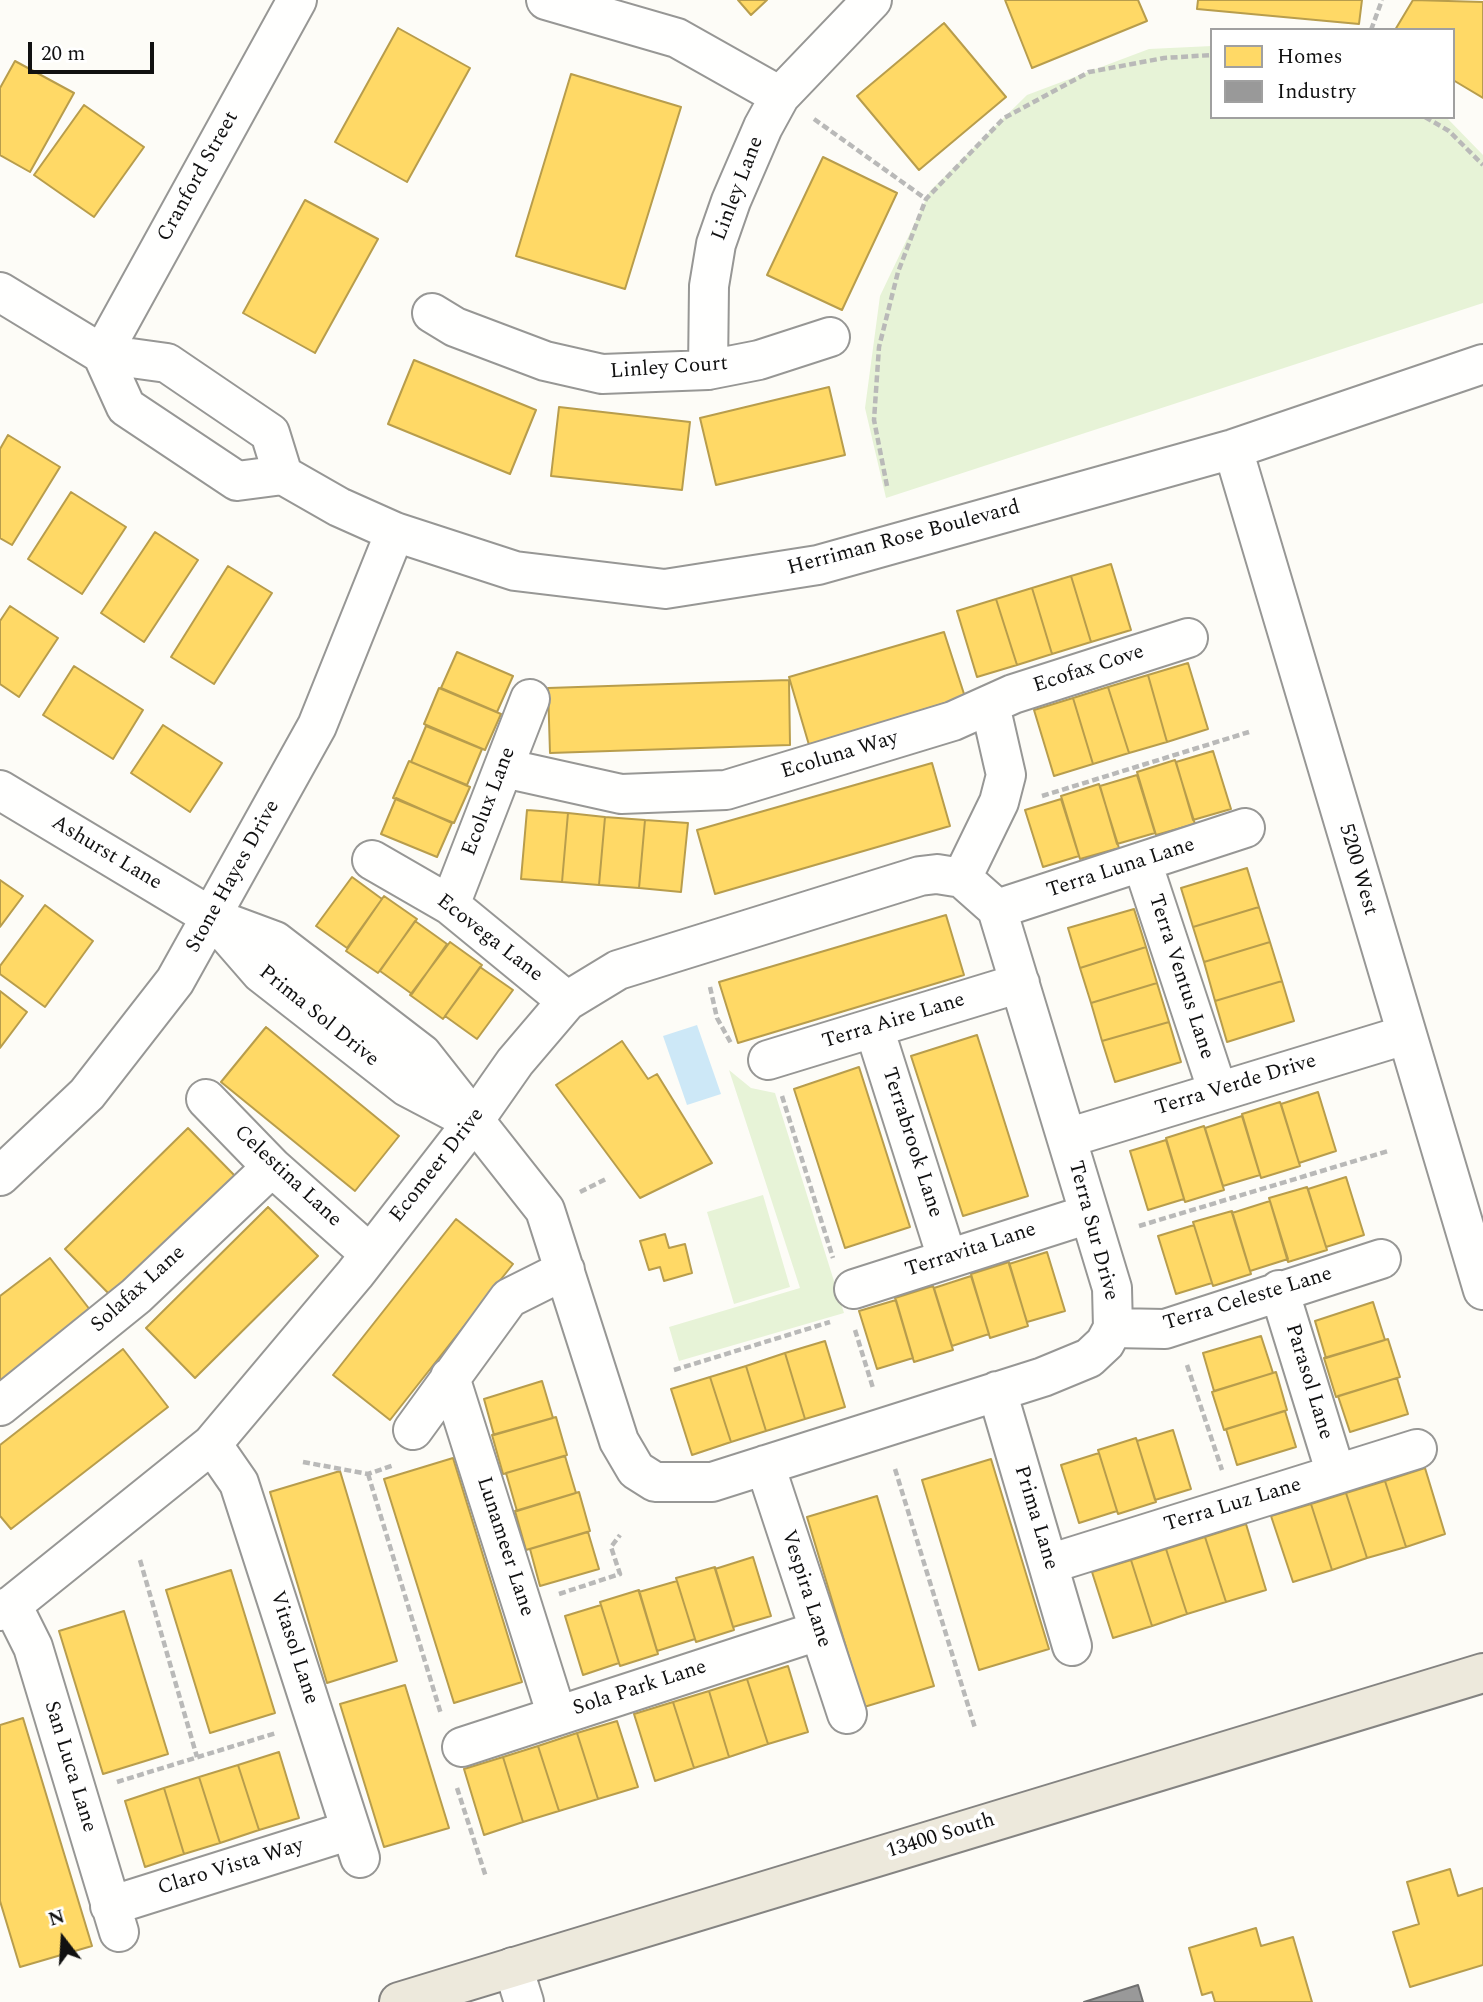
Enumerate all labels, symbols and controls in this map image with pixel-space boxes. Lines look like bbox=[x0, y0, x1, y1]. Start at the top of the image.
scale bar bbox=[32, 28, 158, 72]
legend bbox=[1210, 28, 1455, 119]
text: 20 m bbox=[41, 38, 85, 70]
text: Homes bbox=[1277, 41, 1343, 73]
text: Industry bbox=[1277, 76, 1356, 108]
street label: Cranford Street bbox=[153, 107, 245, 247]
street label: Linley Lane bbox=[708, 133, 770, 245]
street label: Linley Court bbox=[609, 352, 729, 386]
street label: Herriman Rose Boulevard bbox=[785, 496, 1023, 582]
street label: Ecofax Cove bbox=[1030, 640, 1148, 700]
street label: Ecoluna Way bbox=[778, 726, 902, 786]
street label: Ecolux Lane bbox=[458, 744, 522, 860]
street label: Stone Hayes Drive bbox=[182, 796, 286, 958]
street label: Ashurst Lane bbox=[46, 811, 166, 897]
street label: 5200 West bbox=[1332, 821, 1382, 919]
street label: Terra Luna Lane bbox=[1044, 833, 1198, 905]
street label: Ecovega Lane bbox=[431, 890, 547, 988]
street label: Terra Ventus Lane bbox=[1141, 891, 1219, 1063]
street label: Prima Sol Drive bbox=[253, 961, 383, 1073]
street label: Terra Aire Lane bbox=[820, 988, 968, 1056]
street label: Terra Verde Drive bbox=[1152, 1050, 1320, 1122]
street label: Terrabrook Lane bbox=[875, 1065, 947, 1221]
street label: Ecomeer Drive bbox=[385, 1104, 491, 1228]
street label: Celestina Lane bbox=[228, 1121, 346, 1233]
street label: Terra Sur Drive bbox=[1061, 1158, 1123, 1304]
street label: Terravita Lane bbox=[902, 1218, 1040, 1284]
street label: Solafax Lane bbox=[87, 1241, 191, 1339]
street label: Terra Celeste Lane bbox=[1161, 1262, 1335, 1338]
street label: Parasol Lane bbox=[1278, 1321, 1338, 1443]
street label: Prima Lane bbox=[1007, 1463, 1063, 1573]
street label: Terra Luz Lane bbox=[1161, 1473, 1305, 1539]
street label: Lunameer Lane bbox=[470, 1474, 538, 1620]
street label: Vespira Lane bbox=[774, 1527, 836, 1651]
street label: Vitasol Lane bbox=[263, 1588, 323, 1708]
street label: Sola Park Lane bbox=[570, 1656, 710, 1722]
street label: San Luca Lane bbox=[37, 1698, 101, 1836]
street label: 13400 South bbox=[884, 1809, 998, 1865]
street label: Claro Vista Way bbox=[155, 1834, 307, 1902]
text: N bbox=[45, 1902, 68, 1935]
north arrow bbox=[28, 1904, 98, 1974]

